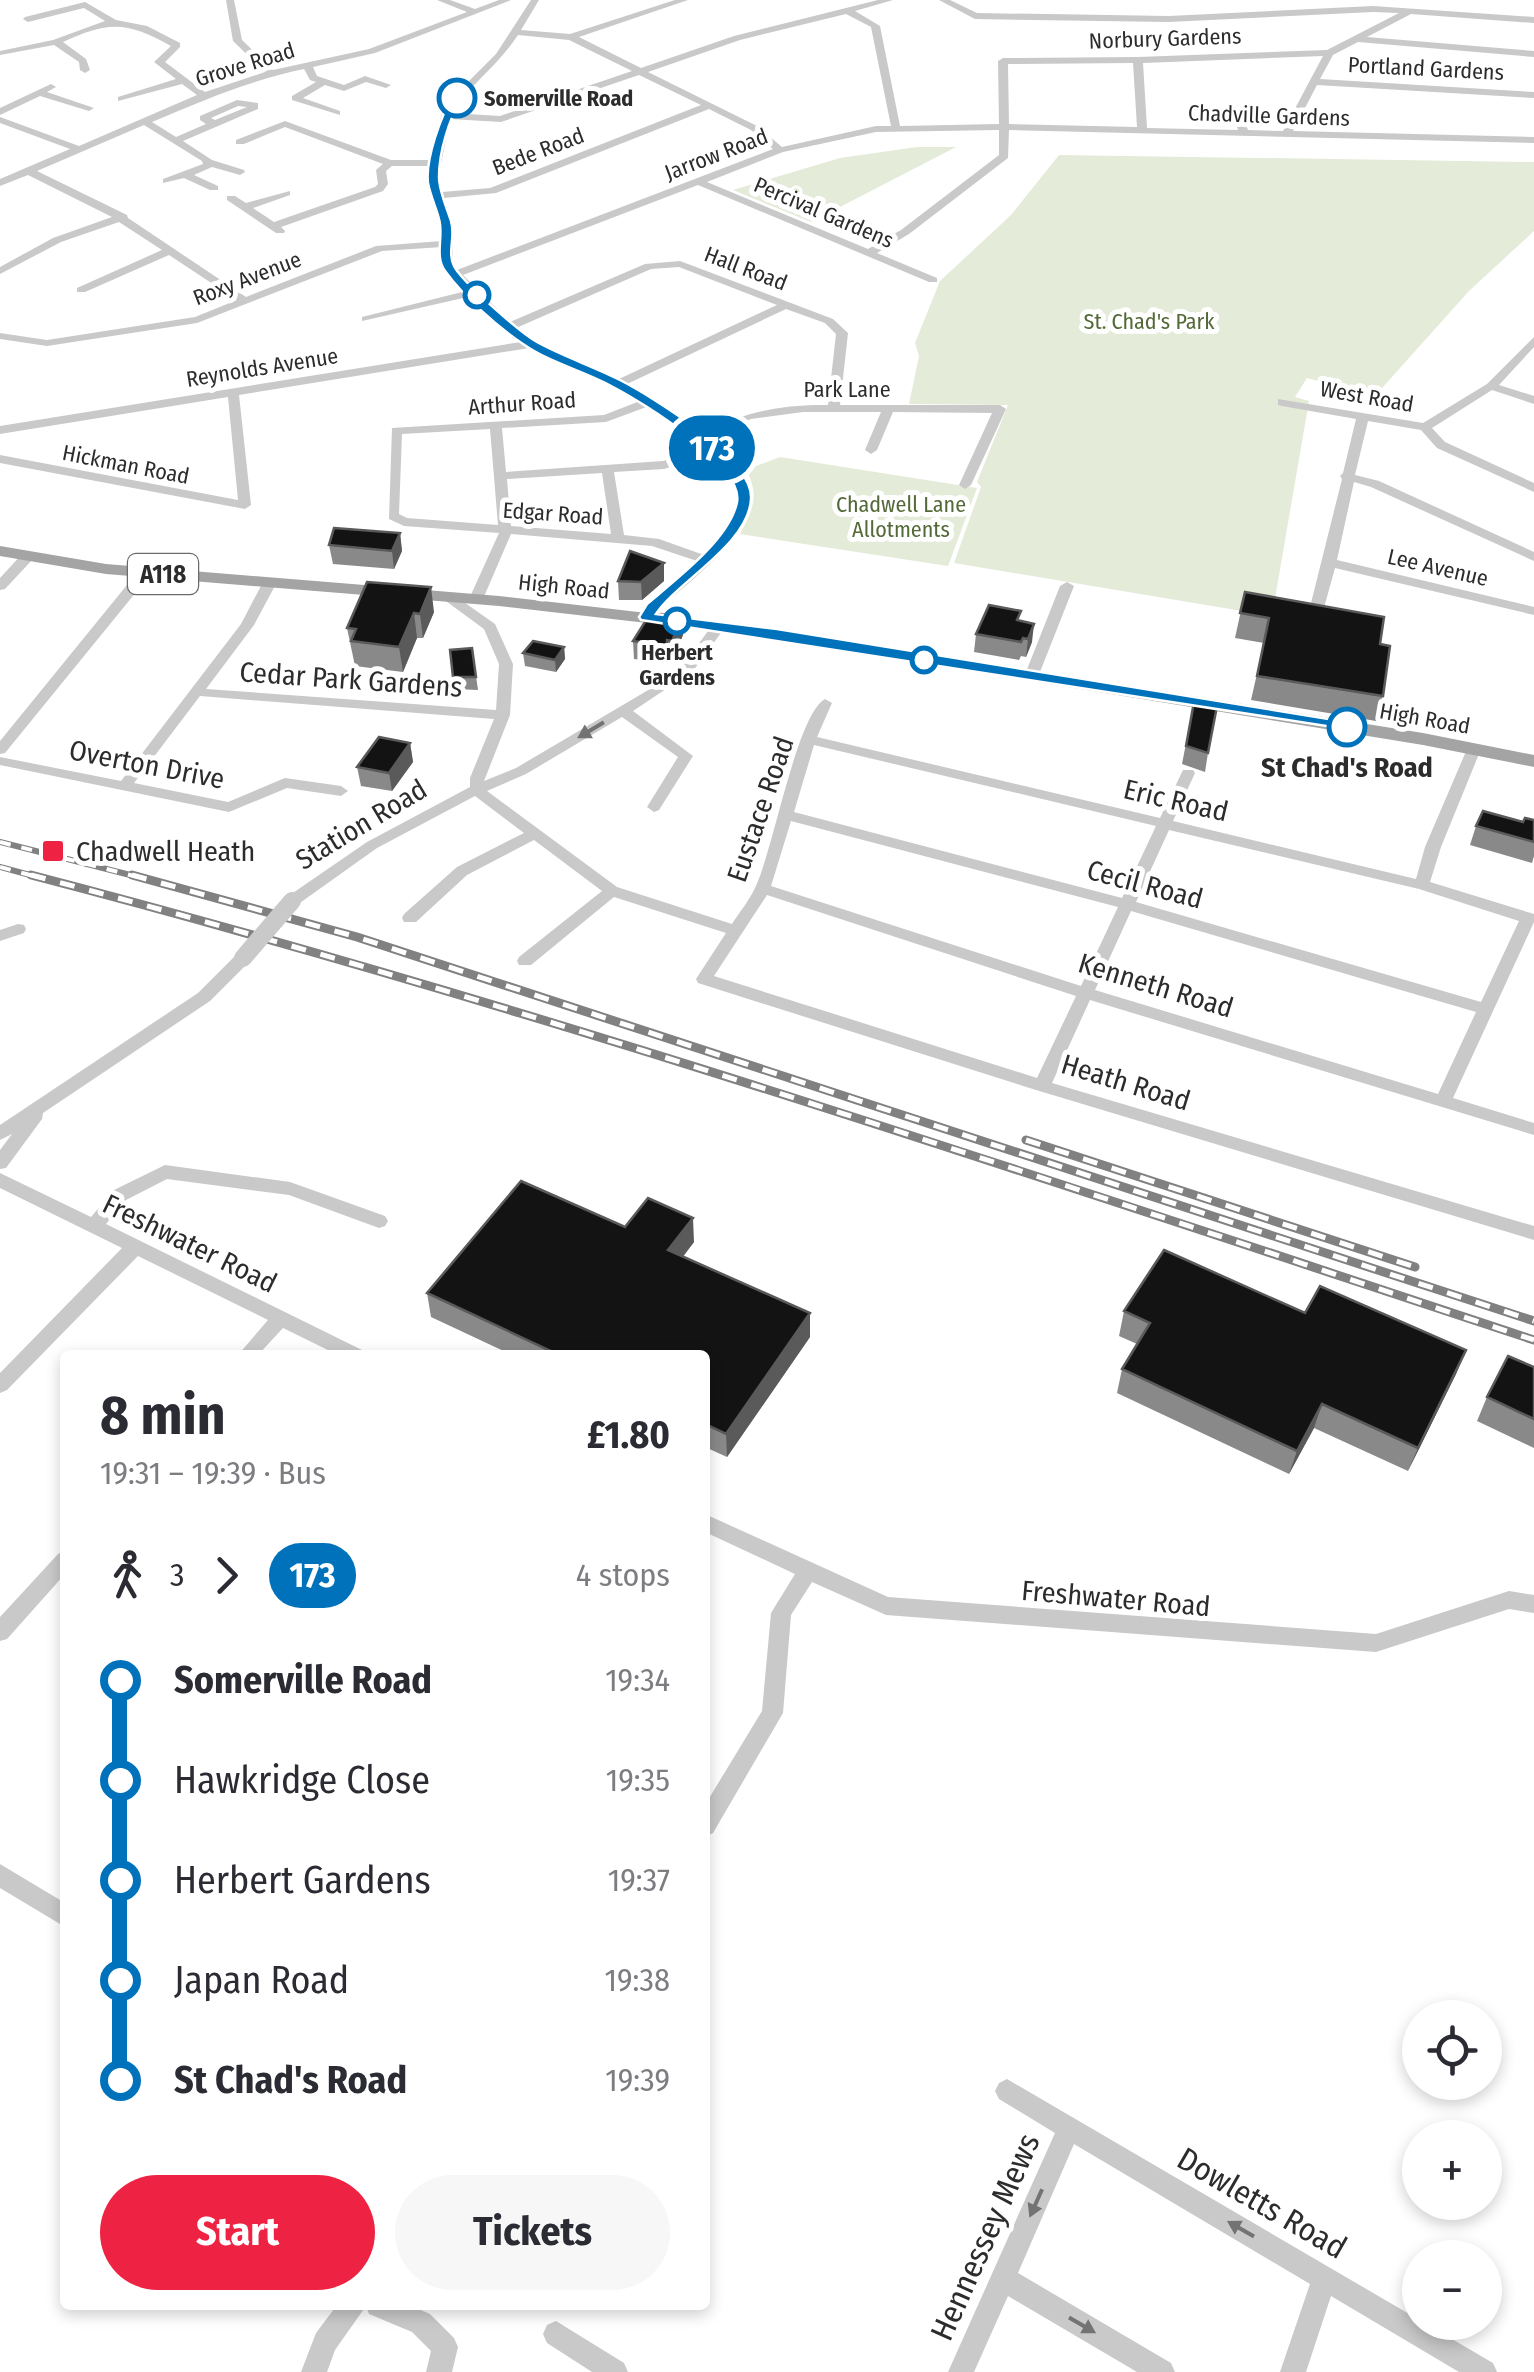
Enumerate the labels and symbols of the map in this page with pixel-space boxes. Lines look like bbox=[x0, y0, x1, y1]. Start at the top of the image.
street label: Norbury Gardens bbox=[1088, 22, 1242, 55]
street label: Grove Road bbox=[192, 37, 298, 92]
street label: Portland Gardens bbox=[1347, 51, 1505, 86]
marker: Somerville Road bbox=[438, 79, 476, 117]
place label: Somerville Road bbox=[484, 85, 633, 112]
street label: Chadville Gardens bbox=[1188, 99, 1350, 132]
street label: Bede Road bbox=[488, 122, 588, 181]
street label: Jarrow Road bbox=[661, 122, 772, 186]
street label: Percival Gardens bbox=[750, 171, 898, 254]
street label: Hall Road bbox=[701, 240, 791, 297]
street label: Roxy Avenue bbox=[189, 245, 305, 311]
unlabelled marker bbox=[464, 282, 490, 308]
park label: St. Chad's Park bbox=[1083, 308, 1215, 335]
street label: Reynolds Avenue bbox=[184, 342, 340, 393]
street label: West Road bbox=[1318, 375, 1416, 418]
street label: Park Lane bbox=[803, 376, 891, 403]
street label: Arthur Road bbox=[467, 386, 577, 421]
line badge: 173 bbox=[654, 416, 770, 480]
street label: Hickman Road bbox=[60, 439, 192, 490]
park label: Chadwell Lane Allotments bbox=[836, 491, 966, 543]
street label: Edgar Road bbox=[502, 497, 604, 530]
street label: Lee Avenue bbox=[1385, 543, 1491, 592]
road number: A118 bbox=[128, 554, 198, 594]
street label: High Road bbox=[517, 568, 611, 605]
marker: Herbert Gardens bbox=[664, 608, 690, 634]
place label: Herbert Gardens bbox=[639, 639, 715, 691]
unlabelled marker bbox=[911, 647, 937, 673]
street label: Cedar Park Gardens bbox=[238, 655, 463, 704]
street label: High Road bbox=[1377, 697, 1472, 740]
marker: St Chad's Road bbox=[1328, 708, 1366, 746]
one-way arrow bbox=[577, 721, 605, 738]
street label: Eustace Road bbox=[720, 732, 801, 886]
street label: Overton Drive bbox=[66, 733, 227, 796]
place label: St Chad's Road bbox=[1261, 751, 1433, 784]
street label: Station Road bbox=[290, 772, 433, 876]
street label: Eric Road bbox=[1120, 772, 1231, 829]
place label: Chadwell Heath bbox=[76, 835, 255, 868]
marker: Chadwell Heath bbox=[40, 838, 66, 864]
street label: Cecil Road bbox=[1083, 853, 1206, 916]
street label: Kenneth Road bbox=[1074, 946, 1237, 1025]
street label: Heath Road bbox=[1058, 1047, 1194, 1118]
street label: Freshwater Road bbox=[97, 1187, 282, 1300]
street label: Freshwater Road bbox=[1020, 1574, 1212, 1623]
street label: Hennessey Mews bbox=[922, 2128, 1048, 2346]
street label: Dowletts Road bbox=[1171, 2139, 1353, 2267]
one-way arrow bbox=[1028, 2188, 1044, 2218]
one-way arrow bbox=[1227, 2221, 1255, 2238]
one-way arrow bbox=[1068, 2316, 1096, 2333]

